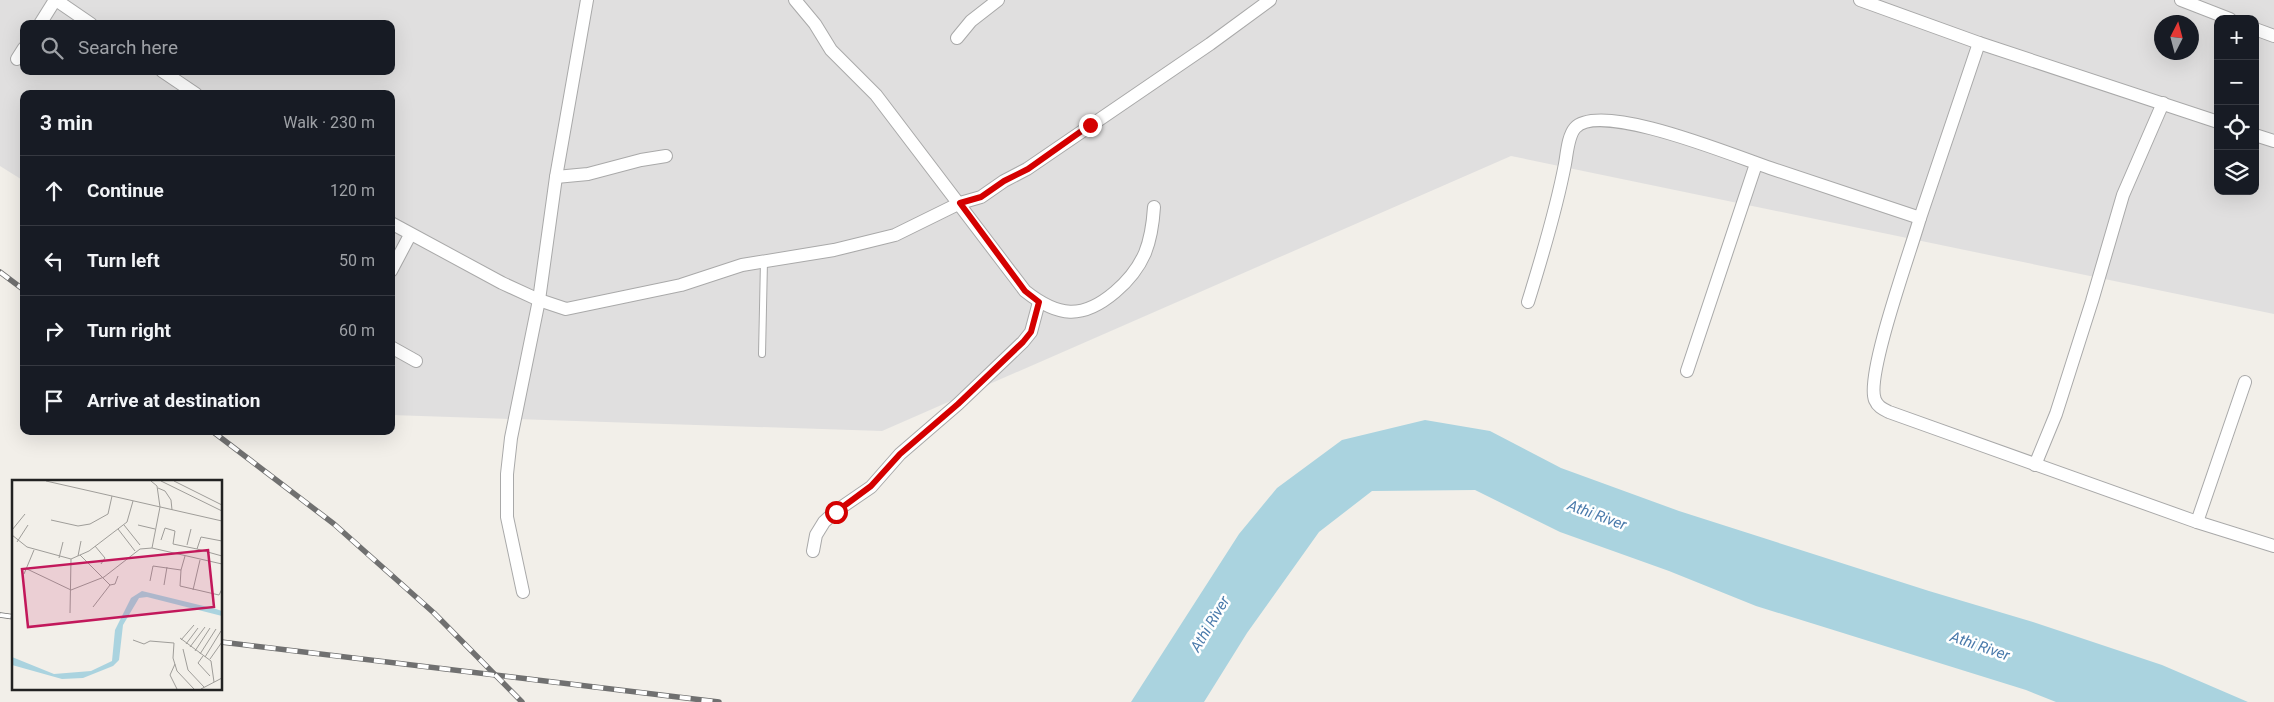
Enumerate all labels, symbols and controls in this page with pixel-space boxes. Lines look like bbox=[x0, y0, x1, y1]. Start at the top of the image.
north arrow bbox=[2154, 15, 2199, 60]
map controls bbox=[2214, 15, 2259, 195]
button: + bbox=[2214, 15, 2259, 60]
search box bbox=[20, 20, 395, 75]
icon: search bbox=[38, 34, 66, 62]
text: Search here bbox=[78, 36, 178, 59]
button: − bbox=[2214, 60, 2259, 105]
button: locate bbox=[2214, 105, 2259, 150]
text: 3 min bbox=[40, 111, 93, 135]
text: Walk · 230 m bbox=[283, 113, 375, 132]
route end bbox=[1079, 114, 1102, 137]
button: layers bbox=[2214, 150, 2259, 195]
icon: ahead bbox=[40, 177, 68, 205]
text: Continue bbox=[87, 179, 164, 202]
text: 120 m bbox=[330, 181, 375, 200]
icon: left bbox=[40, 247, 68, 275]
text: Turn left bbox=[87, 249, 160, 272]
text: 50 m bbox=[339, 251, 375, 270]
icon: right bbox=[40, 317, 68, 345]
text: Turn right bbox=[87, 319, 171, 342]
text: 60 m bbox=[339, 321, 375, 340]
icon: arrive bbox=[40, 387, 68, 415]
text: Arrive at destination bbox=[87, 389, 260, 412]
inset map bbox=[12, 480, 222, 690]
water label: Athi River bbox=[1564, 496, 1630, 534]
route start bbox=[825, 501, 848, 524]
water label: Athi River bbox=[1186, 592, 1234, 656]
water label: Athi River bbox=[1947, 627, 2013, 665]

